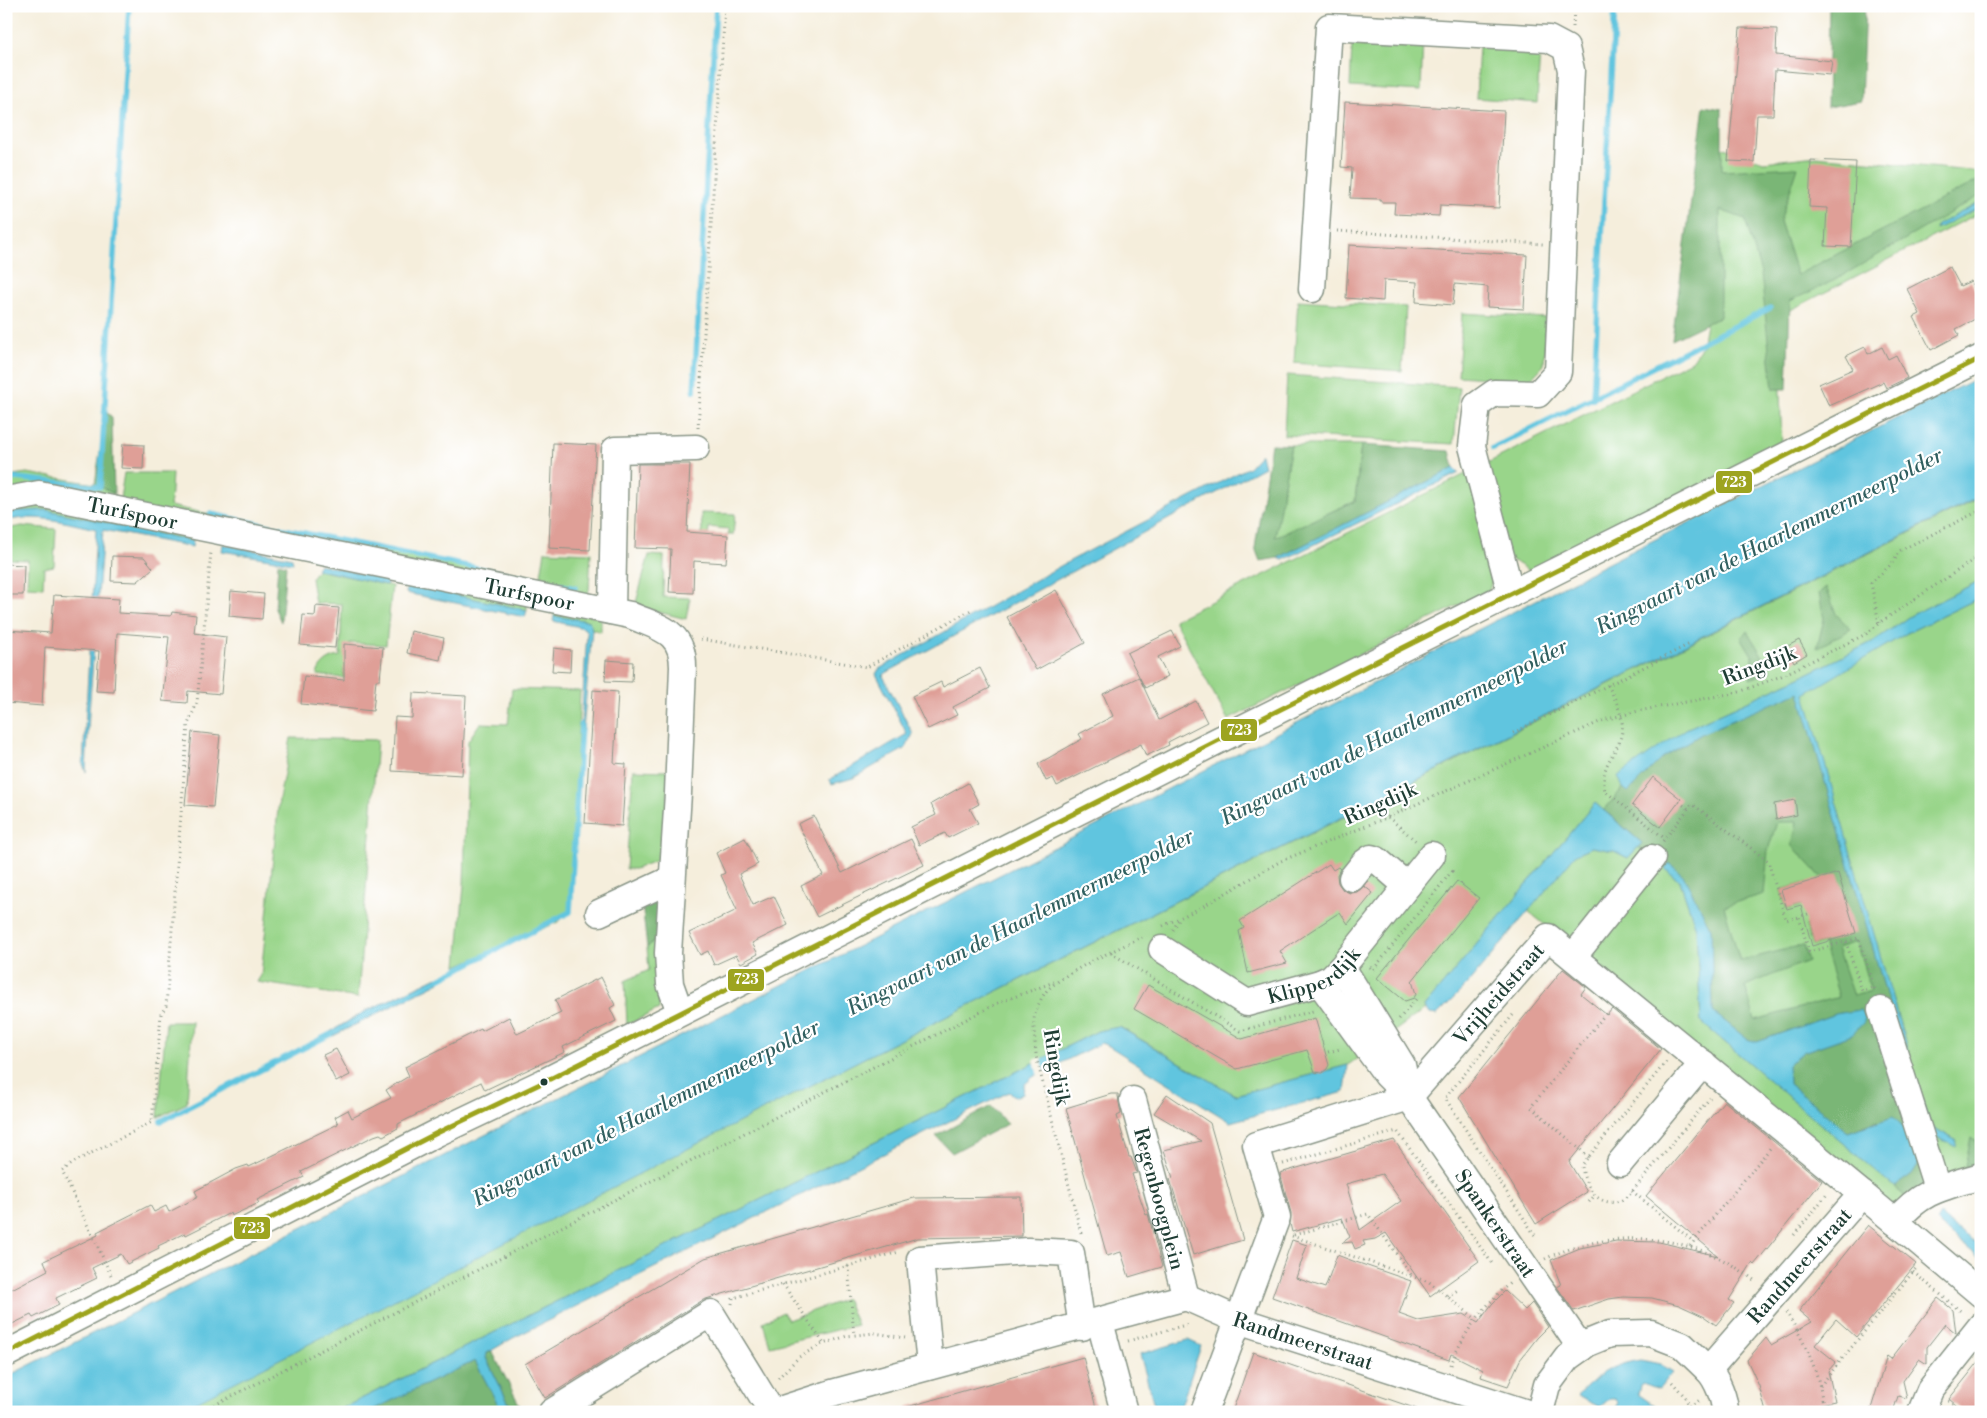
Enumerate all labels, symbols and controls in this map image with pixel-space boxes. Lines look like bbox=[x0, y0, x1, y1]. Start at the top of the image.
water label: Ringvaart van de Haarlemmermeerpolder bbox=[1591, 442, 1948, 642]
line badge: 723 bbox=[1715, 470, 1753, 494]
text: 723 bbox=[1721, 474, 1747, 492]
street label: Turfspoor bbox=[85, 493, 180, 536]
street label: Turfspoor bbox=[481, 574, 577, 617]
water label: Ringvaart van de Haarlemmermeerpolder bbox=[1216, 633, 1573, 833]
street label: Ringdijk bbox=[1719, 640, 1802, 692]
line badge: 723 bbox=[1220, 718, 1258, 742]
text: 723 bbox=[1226, 722, 1252, 740]
street label: Ringdijk bbox=[1340, 777, 1422, 832]
water label: Ringvaart van de Haarlemmermeerpolder bbox=[842, 823, 1199, 1023]
street label: Vrijheidstraat bbox=[1448, 939, 1551, 1052]
street label: Klipperdijk bbox=[1265, 942, 1367, 1011]
line badge: 723 bbox=[727, 968, 765, 992]
text: 723 bbox=[733, 971, 759, 989]
water label: Ringvaart van de Haarlemmermeerpolder bbox=[468, 1014, 825, 1214]
street label: Ringdijk bbox=[1037, 1027, 1075, 1109]
unlabelled marker bbox=[539, 1077, 549, 1087]
street label: Regenboogplein bbox=[1127, 1125, 1189, 1273]
street label: Spankerstraat bbox=[1448, 1165, 1540, 1283]
street label: Randmeerstraat bbox=[1743, 1203, 1858, 1330]
line badge: 723 bbox=[233, 1216, 271, 1240]
text: 723 bbox=[239, 1220, 265, 1238]
street label: Randmeerstraat bbox=[1229, 1308, 1376, 1377]

